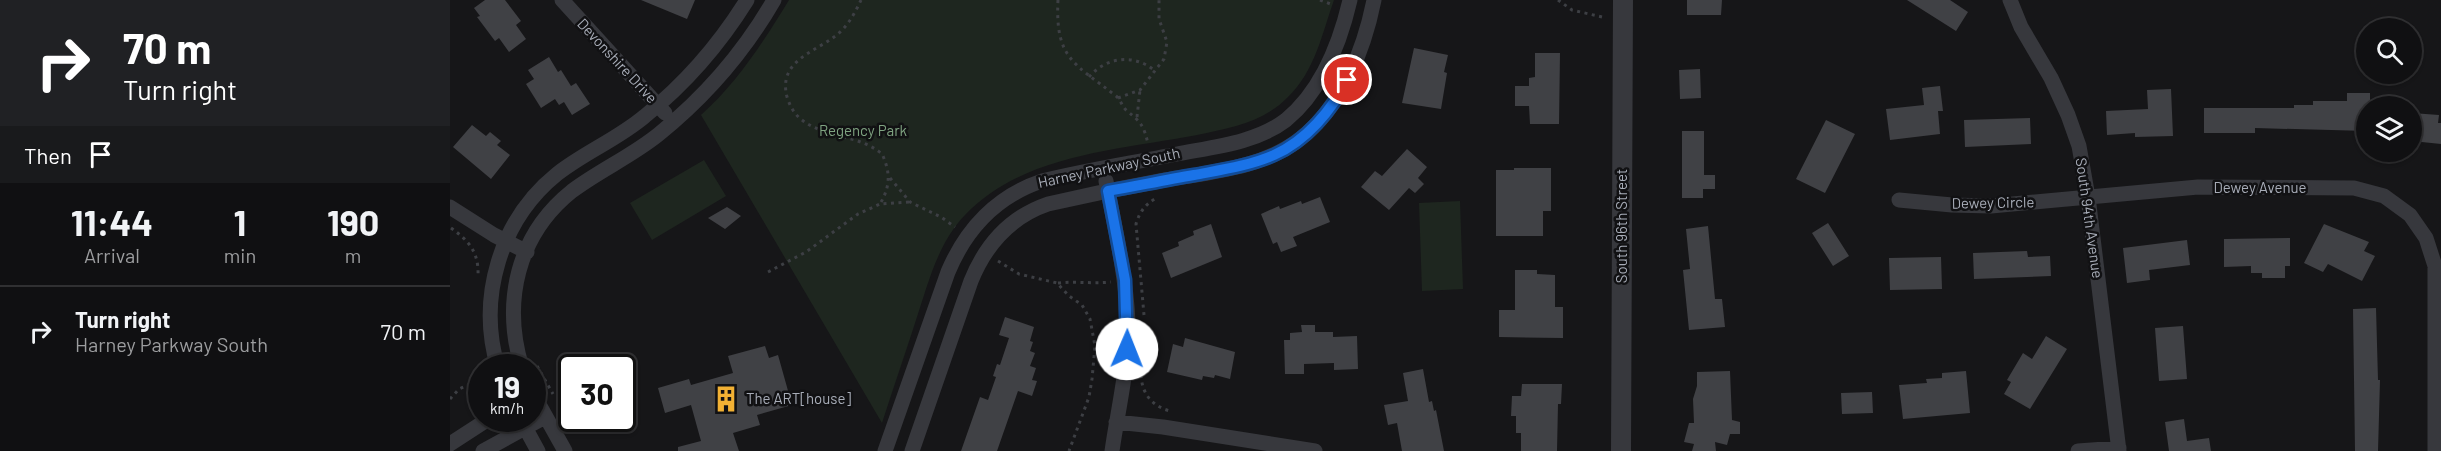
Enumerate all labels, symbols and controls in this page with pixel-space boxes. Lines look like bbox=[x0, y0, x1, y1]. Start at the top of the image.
street label: Devonshire Drive bbox=[574, 14, 662, 106]
map controls bbox=[2356, 18, 2422, 162]
button: search bbox=[2356, 18, 2422, 84]
text: 70 m bbox=[123, 22, 211, 72]
icon: right bbox=[24, 24, 102, 102]
pin bbox=[1321, 54, 1372, 105]
icon: arrive bbox=[1330, 63, 1363, 96]
text: Turn right bbox=[123, 73, 237, 105]
button: layers bbox=[2356, 96, 2422, 162]
park label: Regency Park bbox=[819, 121, 908, 139]
icon: arrive bbox=[84, 138, 117, 171]
text: Then bbox=[24, 142, 72, 168]
street label: Harney Parkway South bbox=[1036, 143, 1181, 191]
street label: South 94th Avenue bbox=[2073, 156, 2107, 279]
street label: South 96th Street bbox=[1612, 169, 1630, 283]
street label: Dewey Avenue bbox=[2213, 178, 2307, 196]
street label: Dewey Circle bbox=[1951, 192, 2035, 212]
text: 11:44 bbox=[71, 200, 153, 243]
text: 1 bbox=[234, 200, 246, 243]
text: 190 bbox=[327, 200, 379, 243]
text: Arrival bbox=[84, 243, 140, 267]
text: min bbox=[224, 243, 256, 267]
text: m bbox=[345, 243, 361, 267]
text: Turn right bbox=[75, 306, 170, 332]
icon: right bbox=[24, 315, 57, 348]
position arrow bbox=[1095, 317, 1159, 381]
text: 70 m bbox=[381, 318, 426, 344]
text: Harney Parkway South bbox=[75, 332, 268, 356]
speed limit sign: 30 bbox=[558, 354, 636, 432]
text: 19 bbox=[494, 368, 520, 404]
building icon: The ART[house] bbox=[711, 384, 741, 414]
place label: The ART[house] bbox=[746, 389, 851, 407]
text: km/h bbox=[490, 399, 524, 417]

